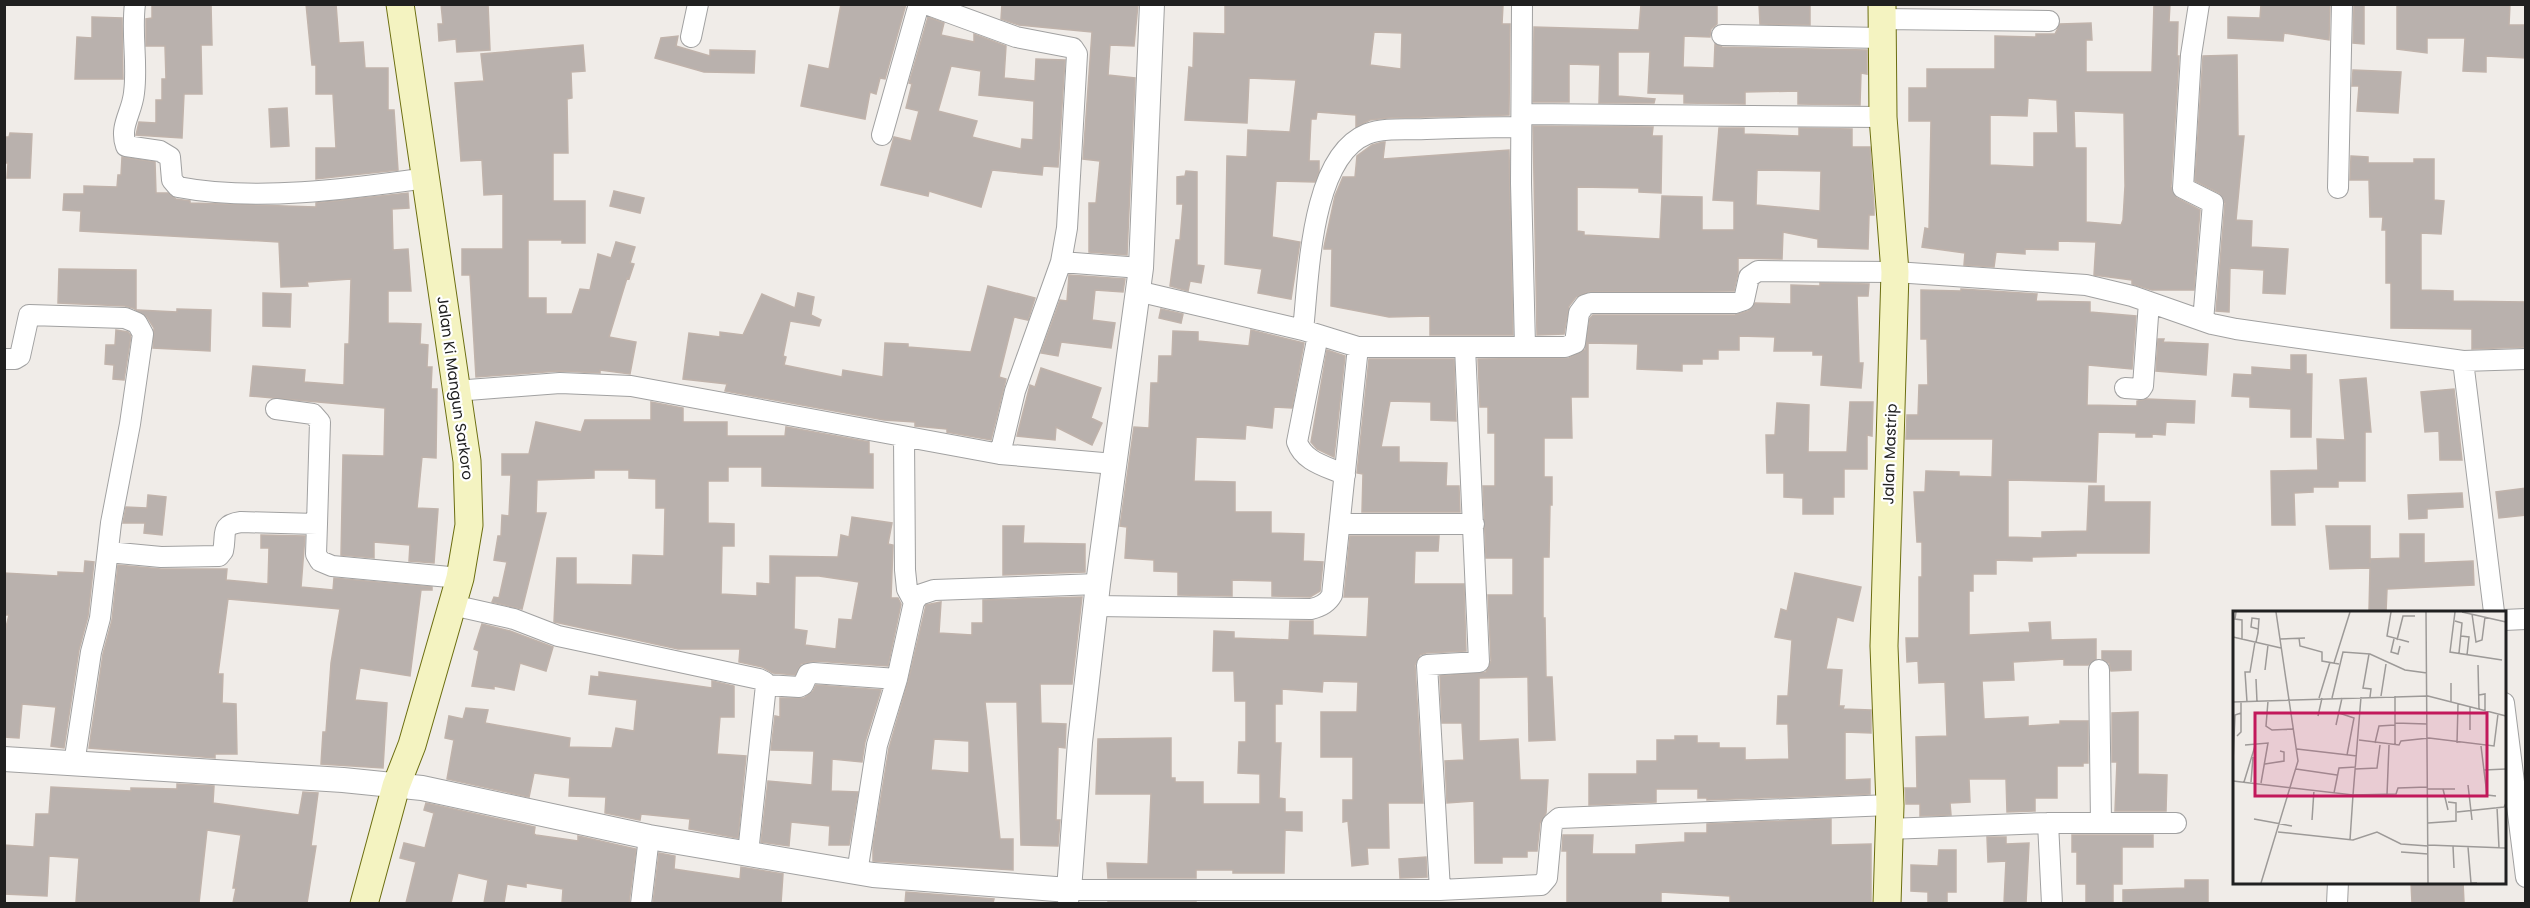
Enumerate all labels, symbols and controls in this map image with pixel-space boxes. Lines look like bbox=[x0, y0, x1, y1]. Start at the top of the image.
street label: Jalan Ki Mangun Sarkoro bbox=[432, 295, 479, 481]
street label: Jalan Mastrip bbox=[1877, 403, 1902, 505]
inset map bbox=[2233, 611, 2506, 884]

